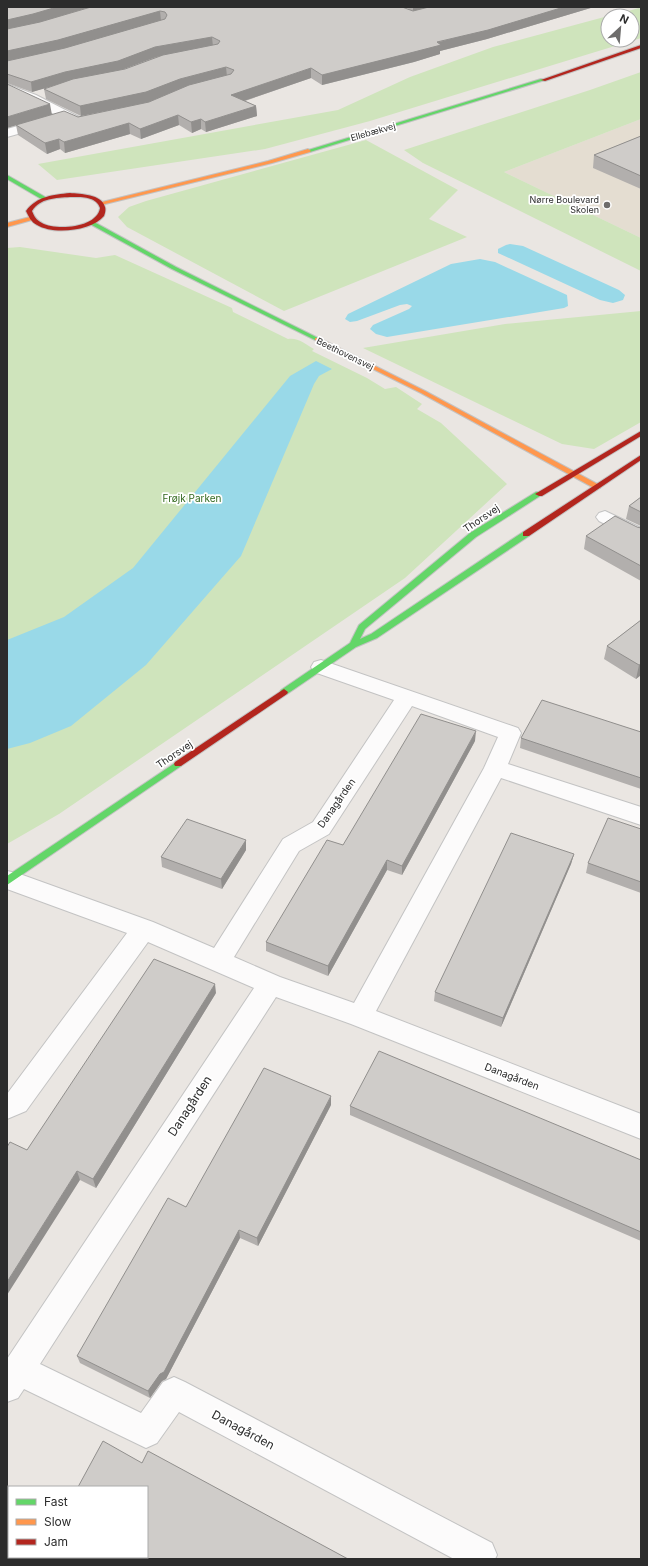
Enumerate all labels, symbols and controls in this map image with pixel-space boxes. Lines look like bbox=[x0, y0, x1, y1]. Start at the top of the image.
north arrow bbox=[600, 8, 640, 48]
text: N bbox=[618, 11, 631, 27]
street label: Ellebækvej bbox=[349, 120, 397, 143]
place label: Nørre Boulevard Skolen bbox=[530, 194, 599, 215]
marker: Nørre Boulevard Skolen bbox=[602, 200, 612, 210]
street label: Beethovensvej bbox=[315, 335, 376, 372]
park label: Frøjk Parken bbox=[163, 492, 222, 504]
street label: Thorsvej bbox=[461, 502, 501, 534]
street label: Thorsvej bbox=[154, 738, 194, 770]
street label: Danagården bbox=[315, 776, 357, 830]
street label: Danagården bbox=[483, 1060, 541, 1092]
street label: Danagården bbox=[164, 1073, 215, 1139]
street label: Danagården bbox=[209, 1407, 277, 1452]
legend bbox=[8, 1486, 148, 1558]
text: Fast bbox=[44, 1494, 68, 1509]
text: Slow bbox=[44, 1514, 72, 1529]
text: Jam bbox=[44, 1534, 68, 1549]

